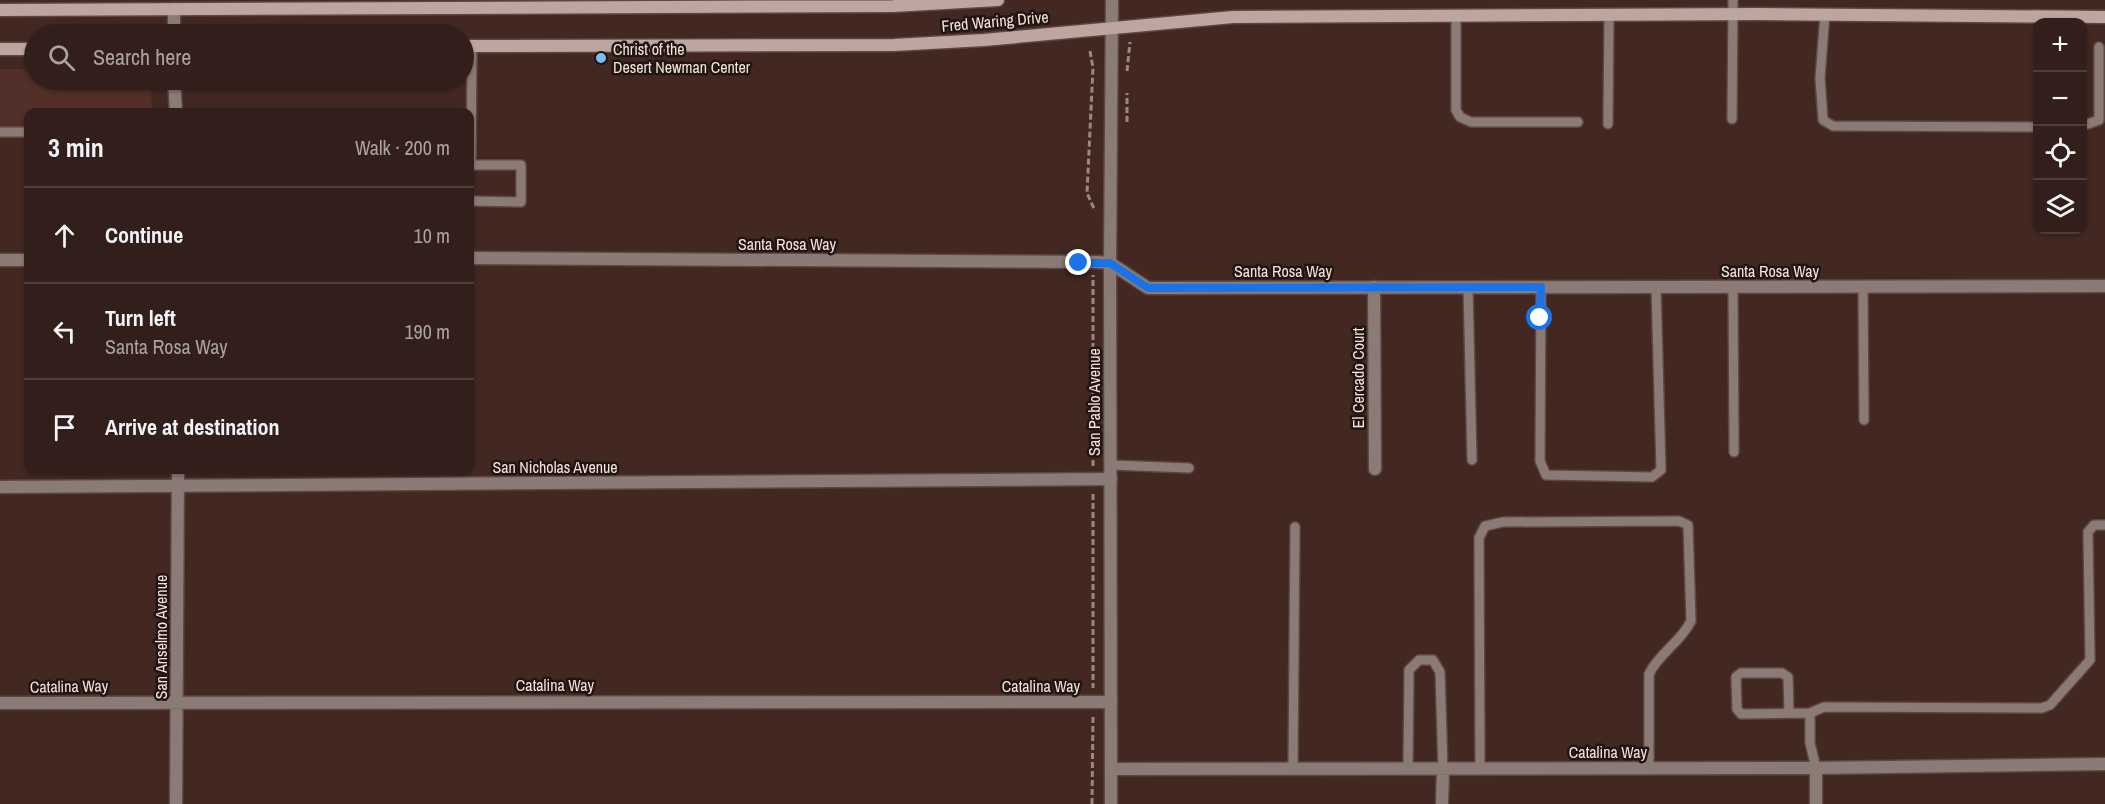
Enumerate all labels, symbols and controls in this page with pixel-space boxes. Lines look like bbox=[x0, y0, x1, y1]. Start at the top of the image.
street label: Fred Waring Drive bbox=[941, 5, 1049, 37]
map controls bbox=[2033, 18, 2087, 234]
button: + bbox=[2033, 18, 2087, 72]
search box bbox=[24, 24, 474, 90]
place label: Christ of the Desert Newman Center bbox=[613, 38, 751, 78]
icon: search bbox=[45, 41, 78, 74]
text: Search here bbox=[93, 42, 191, 72]
marker: Christ of the Desert Newman Center bbox=[594, 51, 608, 65]
button: − bbox=[2033, 72, 2087, 126]
button: locate bbox=[2033, 126, 2087, 180]
text: 3 min bbox=[48, 130, 104, 165]
text: Walk · 200 m bbox=[355, 134, 450, 161]
button: layers bbox=[2033, 180, 2087, 234]
icon: ahead bbox=[48, 219, 81, 252]
text: Continue bbox=[105, 220, 183, 250]
text: 10 m bbox=[414, 222, 450, 249]
street label: Santa Rosa Way bbox=[738, 233, 836, 255]
route end bbox=[1065, 249, 1091, 275]
street label: Santa Rosa Way bbox=[1234, 260, 1332, 282]
street label: Santa Rosa Way bbox=[1721, 260, 1819, 282]
text: Turn left bbox=[105, 303, 176, 333]
route start bbox=[1526, 304, 1552, 330]
icon: left bbox=[48, 315, 81, 348]
text: 190 m bbox=[404, 318, 450, 345]
street label: El Cercado Court bbox=[1347, 327, 1369, 428]
text: Santa Rosa Way bbox=[105, 333, 227, 360]
street label: San Pablo Avenue bbox=[1083, 348, 1105, 456]
icon: arrive bbox=[48, 411, 81, 444]
text: Arrive at destination bbox=[105, 412, 279, 442]
street label: San Nicholas Avenue bbox=[492, 456, 618, 478]
street label: San Anselmo Avenue bbox=[150, 575, 172, 699]
street label: Catalina Way bbox=[30, 674, 109, 698]
street label: Catalina Way bbox=[516, 674, 595, 696]
street label: Catalina Way bbox=[1002, 675, 1081, 697]
street label: Catalina Way bbox=[1569, 741, 1648, 763]

